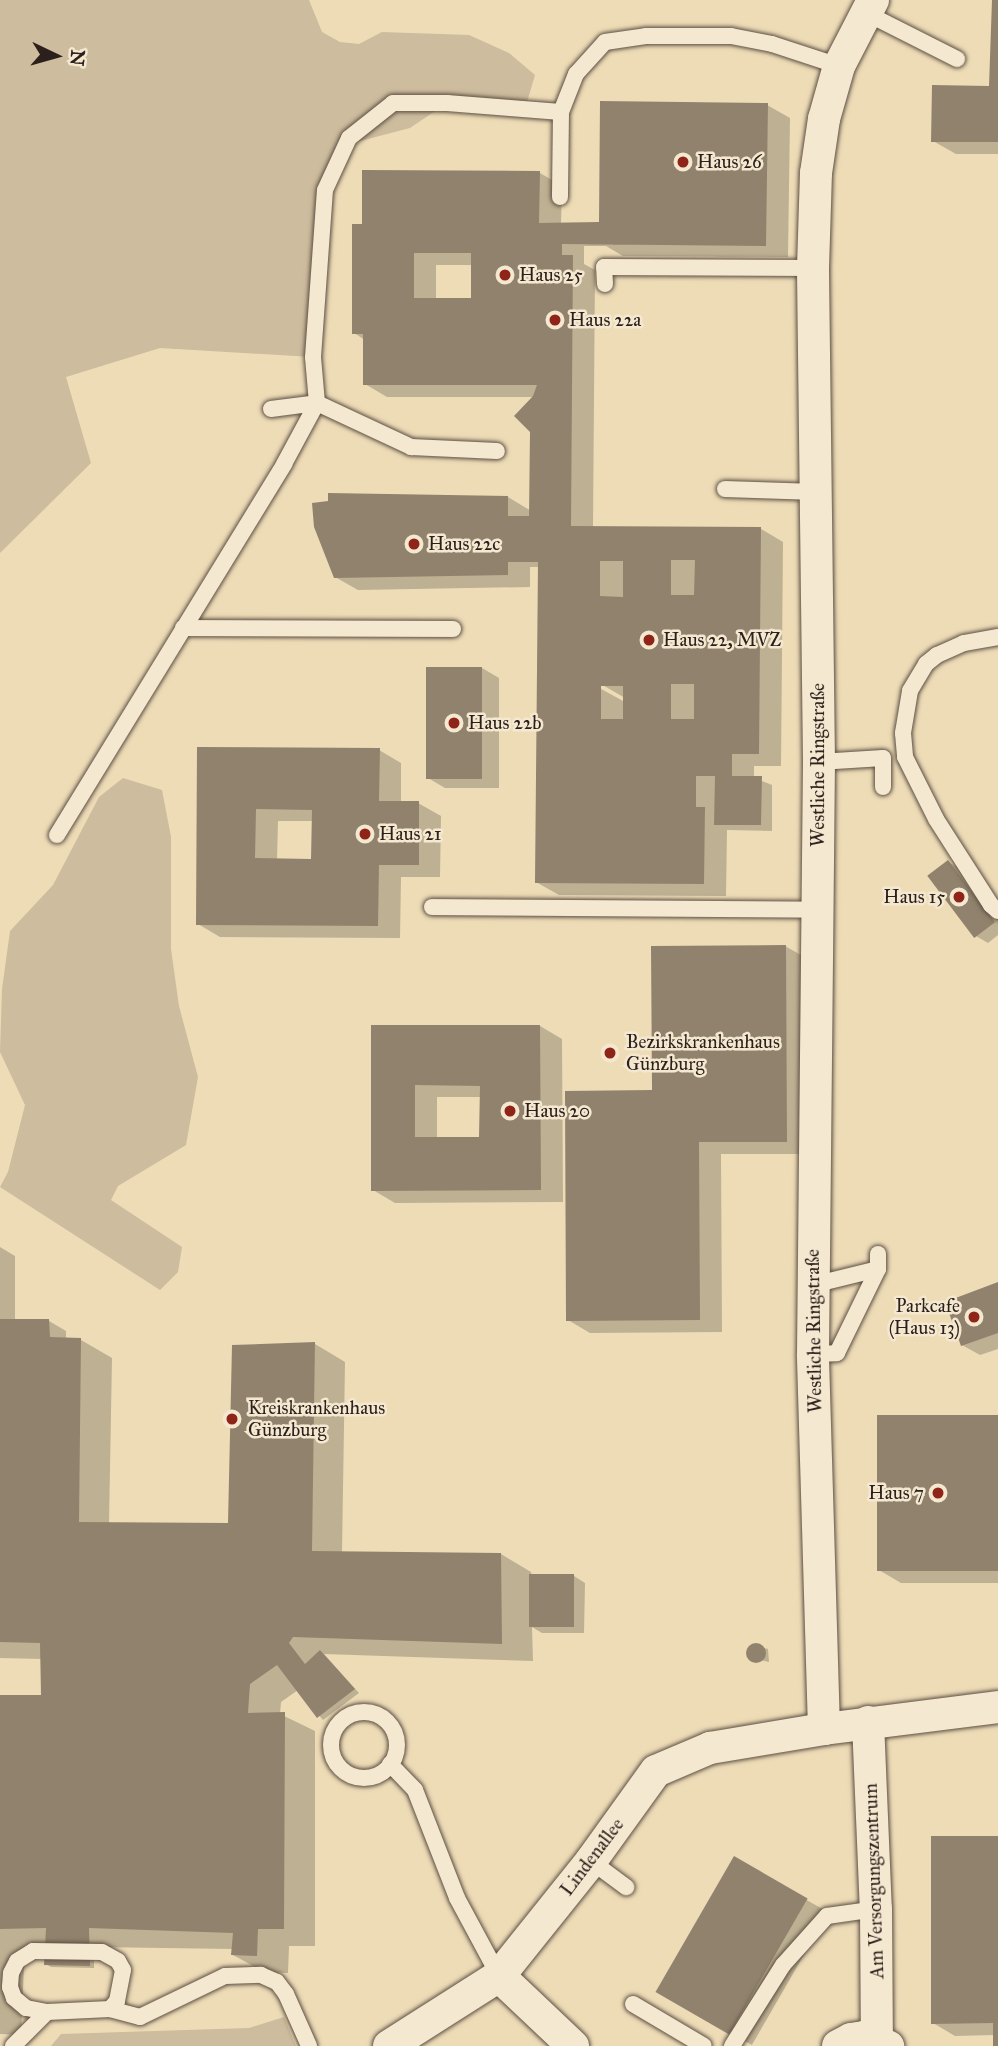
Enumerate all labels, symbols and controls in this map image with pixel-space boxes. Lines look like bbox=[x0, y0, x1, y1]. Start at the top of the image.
north arrow bbox=[21, 21, 91, 91]
text: N bbox=[65, 49, 90, 67]
place label: Haus 26 bbox=[697, 151, 762, 173]
marker: Haus 26 bbox=[675, 154, 691, 170]
place label: Haus 25 bbox=[519, 264, 583, 286]
marker: Haus 25 bbox=[497, 267, 513, 283]
place label: Haus 22a bbox=[569, 309, 641, 331]
marker: Haus 22a bbox=[547, 312, 563, 328]
place label: Haus 22c bbox=[428, 533, 500, 555]
marker: Haus 22c bbox=[406, 536, 422, 552]
place label: Haus 22, MVZ bbox=[663, 629, 781, 651]
marker: Haus 22, MVZ bbox=[641, 632, 657, 648]
street label: Westliche Ringstraße bbox=[807, 683, 829, 847]
place label: Haus 22b bbox=[468, 712, 542, 734]
marker: Haus 22b bbox=[446, 715, 462, 731]
place label: Haus 21 bbox=[379, 823, 441, 845]
marker: Haus 21 bbox=[357, 826, 373, 842]
place label: Haus 15 bbox=[883, 886, 945, 908]
marker: Haus 15 bbox=[951, 889, 967, 905]
place label: Bezirkskrankenhaus Günzburg bbox=[626, 1031, 780, 1075]
marker: Bezirkskrankenhaus Günzburg bbox=[600, 1043, 620, 1063]
place label: Haus 20 bbox=[524, 1100, 590, 1122]
marker: Haus 20 bbox=[502, 1103, 518, 1119]
street label: Westliche Ringstraße bbox=[801, 1249, 827, 1413]
place label: Parkcafe (Haus 13) bbox=[889, 1295, 960, 1339]
marker: Parkcafe (Haus 13) bbox=[966, 1309, 982, 1325]
place label: Kreiskrankenhaus Günzburg bbox=[248, 1397, 385, 1441]
marker: Kreiskrankenhaus Günzburg bbox=[222, 1409, 242, 1429]
place label: Haus 7 bbox=[868, 1482, 924, 1504]
marker: Haus 7 bbox=[930, 1485, 946, 1501]
street label: Am Versorgungszentrum bbox=[859, 1783, 889, 1979]
street label: Lindenallee bbox=[555, 1814, 629, 1900]

